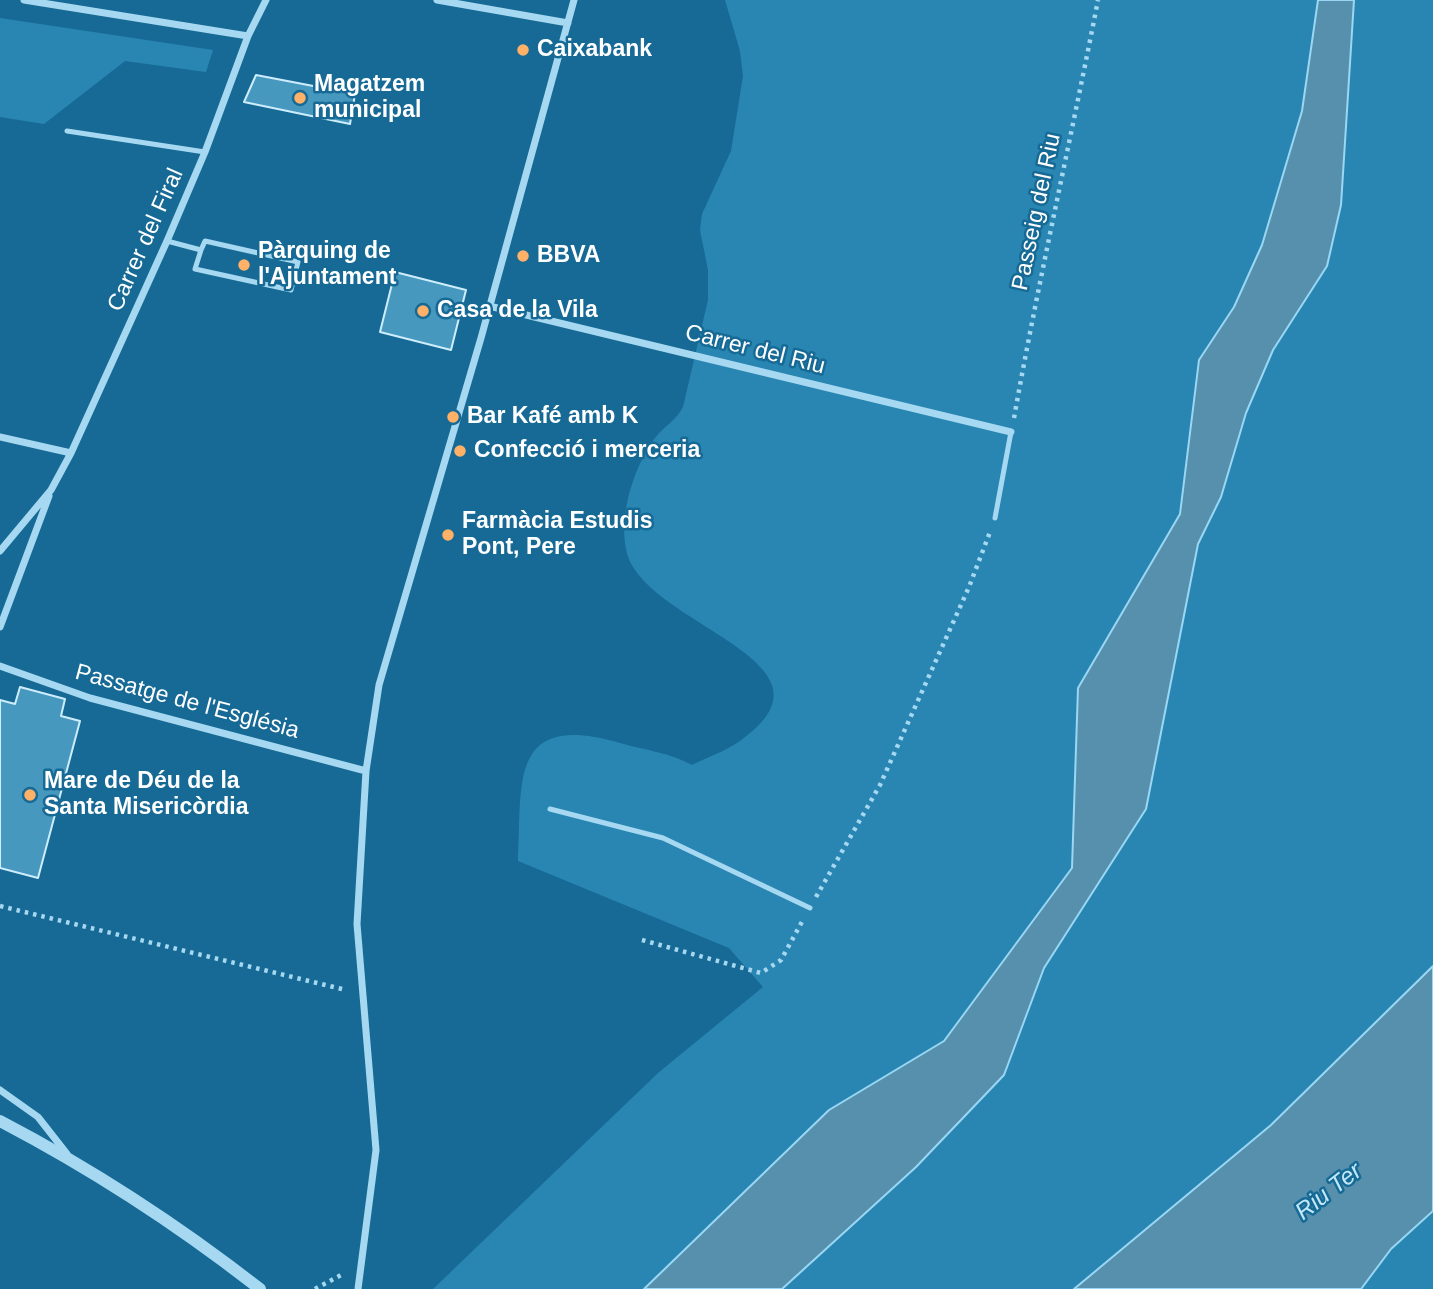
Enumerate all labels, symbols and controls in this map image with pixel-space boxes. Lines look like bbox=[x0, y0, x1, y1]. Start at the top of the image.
place label: Caixabank bbox=[537, 36, 652, 64]
marker: Caixabank bbox=[515, 42, 531, 58]
place label: Magatzem municipal bbox=[314, 71, 425, 125]
marker: Magatzem municipal bbox=[292, 90, 308, 106]
street label: Passeig del Riu bbox=[1007, 131, 1067, 293]
street label: Carrer del Firal bbox=[102, 164, 190, 316]
place label: Pàrquing de l'Ajuntament bbox=[258, 238, 396, 292]
place label: BBVA bbox=[537, 242, 600, 270]
marker: BBVA bbox=[515, 248, 531, 264]
marker: Pàrquing de l'Ajuntament bbox=[236, 257, 252, 273]
place label: Casa de la Vila bbox=[437, 297, 598, 325]
marker: Casa de la Vila bbox=[415, 303, 431, 319]
street label: Carrer del Riu bbox=[682, 319, 828, 381]
place label: Bar Kafé amb K bbox=[467, 403, 638, 431]
marker: Bar Kafé amb K bbox=[445, 409, 461, 425]
place label: Confecció i merceria bbox=[474, 437, 700, 465]
marker: Confecció i merceria bbox=[452, 443, 468, 459]
place label: Farmàcia Estudis Pont, Pere bbox=[462, 508, 652, 562]
marker: Farmàcia Estudis Pont, Pere bbox=[440, 527, 456, 543]
street label: Passatge de l'Església bbox=[72, 659, 302, 745]
place label: Mare de Déu de la Santa Misericòrdia bbox=[44, 768, 249, 822]
marker: Mare de Déu de la Santa Misericòrdia bbox=[22, 787, 38, 803]
water label: Riu Ter bbox=[1290, 1157, 1368, 1227]

